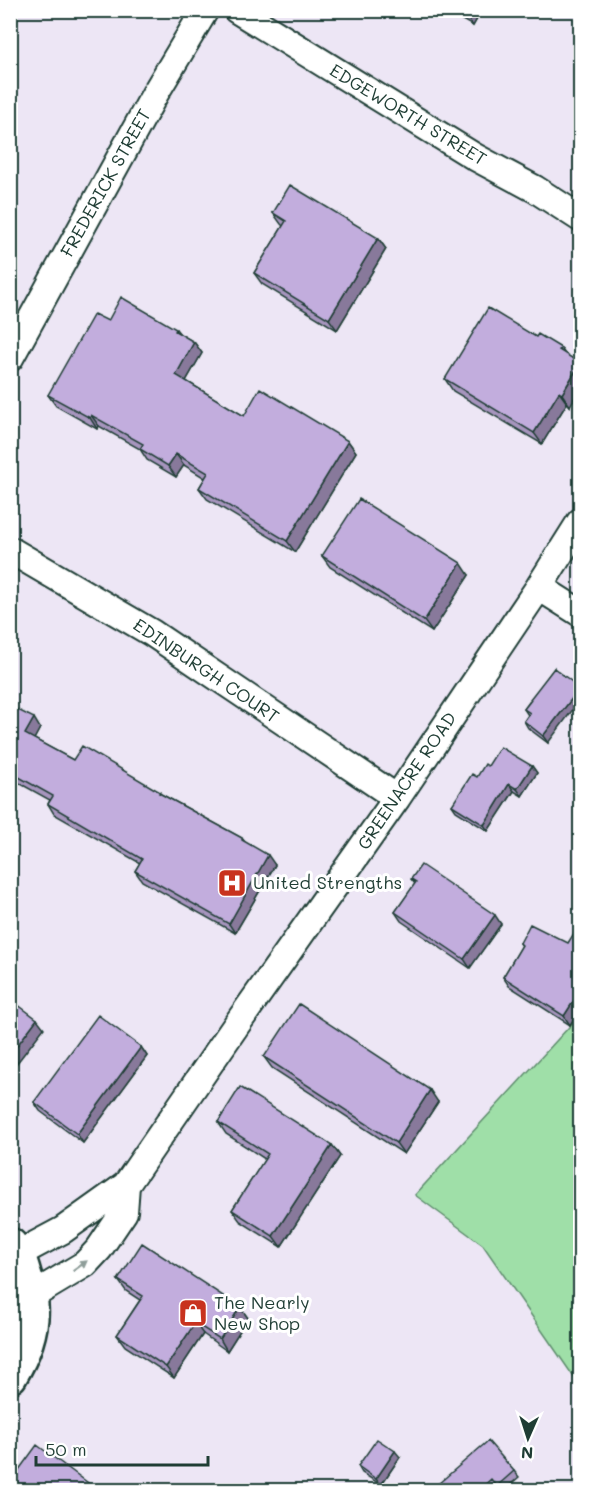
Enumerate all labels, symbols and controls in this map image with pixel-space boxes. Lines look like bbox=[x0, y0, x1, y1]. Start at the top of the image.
street label: EDGEWORTH STREET bbox=[326, 58, 491, 171]
street label: FREDERICK STREET bbox=[54, 104, 156, 261]
street label: EDINBURGH COURT bbox=[129, 612, 284, 728]
street label: GREENACRE ROAD bbox=[351, 707, 461, 854]
hospital icon: United Strengths bbox=[216, 867, 248, 899]
place label: United Strengths bbox=[253, 870, 402, 894]
one-way arrow bbox=[72, 1260, 88, 1272]
place label: The Nearly New Shop bbox=[214, 1290, 310, 1335]
shop icon: The Nearly New Shop bbox=[177, 1297, 209, 1329]
north arrow bbox=[498, 1408, 558, 1468]
scale bar bbox=[36, 1429, 208, 1467]
text: 50 m bbox=[45, 1437, 87, 1461]
text: N bbox=[521, 1443, 534, 1464]

